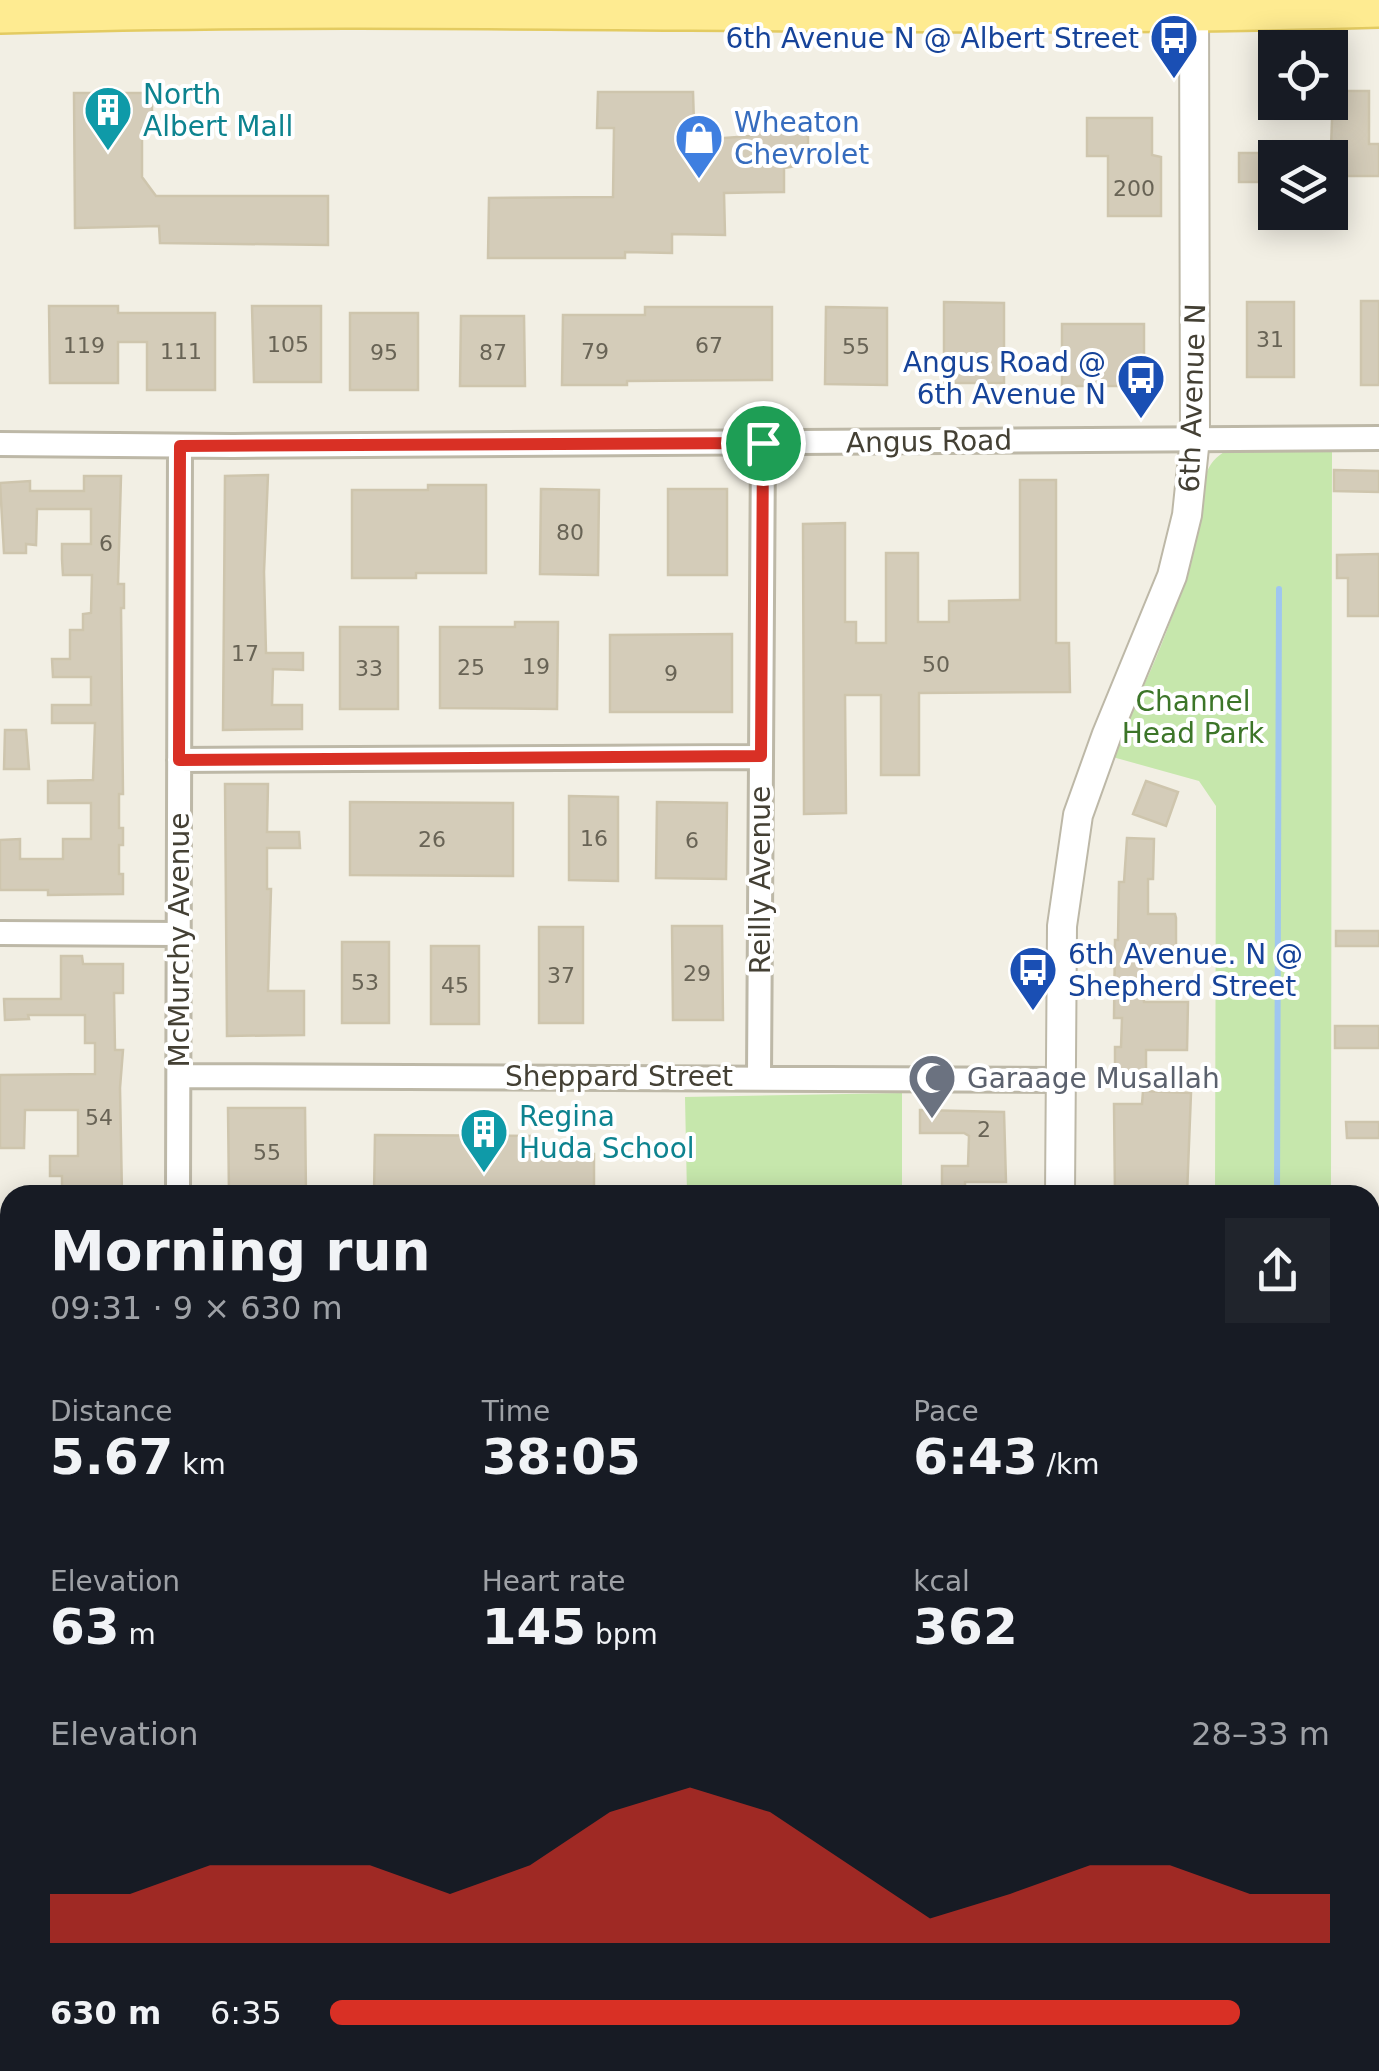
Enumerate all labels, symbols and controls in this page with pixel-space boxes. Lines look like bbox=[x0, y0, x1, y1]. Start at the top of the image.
bus stop icon: 6th Avenue N @ Albert Street bbox=[1148, 12, 1200, 80]
place label: 6th Avenue N @ Albert Street bbox=[725, 22, 1139, 55]
map controls bbox=[1258, 30, 1348, 230]
button: locate bbox=[1258, 30, 1348, 120]
place label: North Albert Mall bbox=[143, 78, 293, 143]
building icon: North Albert Mall bbox=[82, 84, 134, 152]
place label: Wheaton Chevrolet bbox=[734, 106, 869, 171]
shop icon: Wheaton Chevrolet bbox=[673, 112, 725, 180]
button: layers bbox=[1258, 140, 1348, 230]
house number: 200 bbox=[1113, 176, 1155, 201]
street label: 6th Avenue N bbox=[1173, 303, 1212, 493]
house number: 31 bbox=[1256, 327, 1284, 352]
house number: 105 bbox=[267, 332, 309, 357]
house number: 119 bbox=[63, 333, 105, 358]
house number: 67 bbox=[695, 333, 723, 358]
house number: 55 bbox=[842, 334, 870, 359]
house number: 111 bbox=[160, 339, 202, 364]
house number: 79 bbox=[581, 339, 609, 364]
house number: 95 bbox=[370, 340, 398, 365]
house number: 87 bbox=[479, 340, 507, 365]
place label: Angus Road @ 6th Avenue N bbox=[903, 346, 1106, 411]
bus stop icon: Angus Road @ 6th Avenue N bbox=[1115, 352, 1167, 420]
pin bbox=[721, 401, 806, 486]
icon: arrive bbox=[736, 416, 791, 471]
street label: Angus Road bbox=[846, 424, 1012, 459]
house number: 80 bbox=[556, 520, 584, 545]
house number: 6 bbox=[99, 531, 113, 556]
house number: 17 bbox=[231, 641, 259, 666]
house number: 50 bbox=[922, 652, 950, 677]
house number: 19 bbox=[522, 654, 550, 679]
house number: 25 bbox=[457, 655, 485, 680]
house number: 33 bbox=[355, 656, 383, 681]
house number: 9 bbox=[664, 661, 678, 686]
park label: Channel Head Park bbox=[1122, 685, 1265, 750]
street label: Reilly Avenue bbox=[744, 786, 777, 974]
street label: McMurchy Avenue bbox=[163, 813, 196, 1068]
house number: 16 bbox=[580, 826, 608, 851]
house number: 26 bbox=[418, 827, 446, 852]
house number: 6 bbox=[685, 828, 699, 853]
place label: 6th Avenue. N @ Shepherd Street bbox=[1068, 938, 1303, 1003]
bus stop icon: 6th Avenue. N @ Shepherd Street bbox=[1007, 944, 1059, 1012]
house number: 29 bbox=[683, 961, 711, 986]
house number: 37 bbox=[547, 963, 575, 988]
house number: 53 bbox=[351, 970, 379, 995]
house number: 45 bbox=[441, 973, 469, 998]
mosque icon: Garaage Musallah bbox=[906, 1052, 958, 1120]
street label: Sheppard Street bbox=[505, 1060, 733, 1093]
place label: Garaage Musallah bbox=[967, 1062, 1220, 1095]
place label: Regina Huda School bbox=[519, 1100, 695, 1165]
house number: 54 bbox=[85, 1105, 113, 1130]
building icon: Regina Huda School bbox=[458, 1106, 510, 1174]
house number: 2 bbox=[977, 1117, 991, 1142]
house number: 55 bbox=[253, 1140, 281, 1165]
button: share bbox=[1225, 1218, 1330, 1323]
text: Morning run bbox=[50, 1219, 431, 1283]
text: 09:31 · 9 × 630 m bbox=[50, 1289, 343, 1327]
text: Distance bbox=[50, 1395, 172, 1428]
text: Time bbox=[482, 1395, 550, 1428]
text: Pace bbox=[913, 1395, 979, 1428]
text: 5.67 bbox=[50, 1428, 173, 1486]
text: 38:05 bbox=[482, 1428, 641, 1486]
text: 6:43 bbox=[913, 1428, 1038, 1486]
text: km bbox=[173, 1448, 226, 1481]
text: /km bbox=[1038, 1448, 1100, 1481]
text: Elevation bbox=[50, 1565, 180, 1598]
text: Heart rate bbox=[482, 1565, 625, 1598]
text: kcal bbox=[913, 1565, 970, 1598]
text: 63 bbox=[50, 1598, 120, 1656]
text: 145 bbox=[482, 1598, 586, 1656]
text: 362 bbox=[913, 1598, 1018, 1656]
text: m bbox=[120, 1618, 156, 1651]
text: bpm bbox=[586, 1618, 658, 1651]
text: Elevation bbox=[50, 1715, 199, 1753]
text: 28–33 m bbox=[1191, 1715, 1330, 1753]
text: 630 m bbox=[50, 1994, 161, 2032]
text: 6:35 bbox=[210, 1994, 282, 2032]

